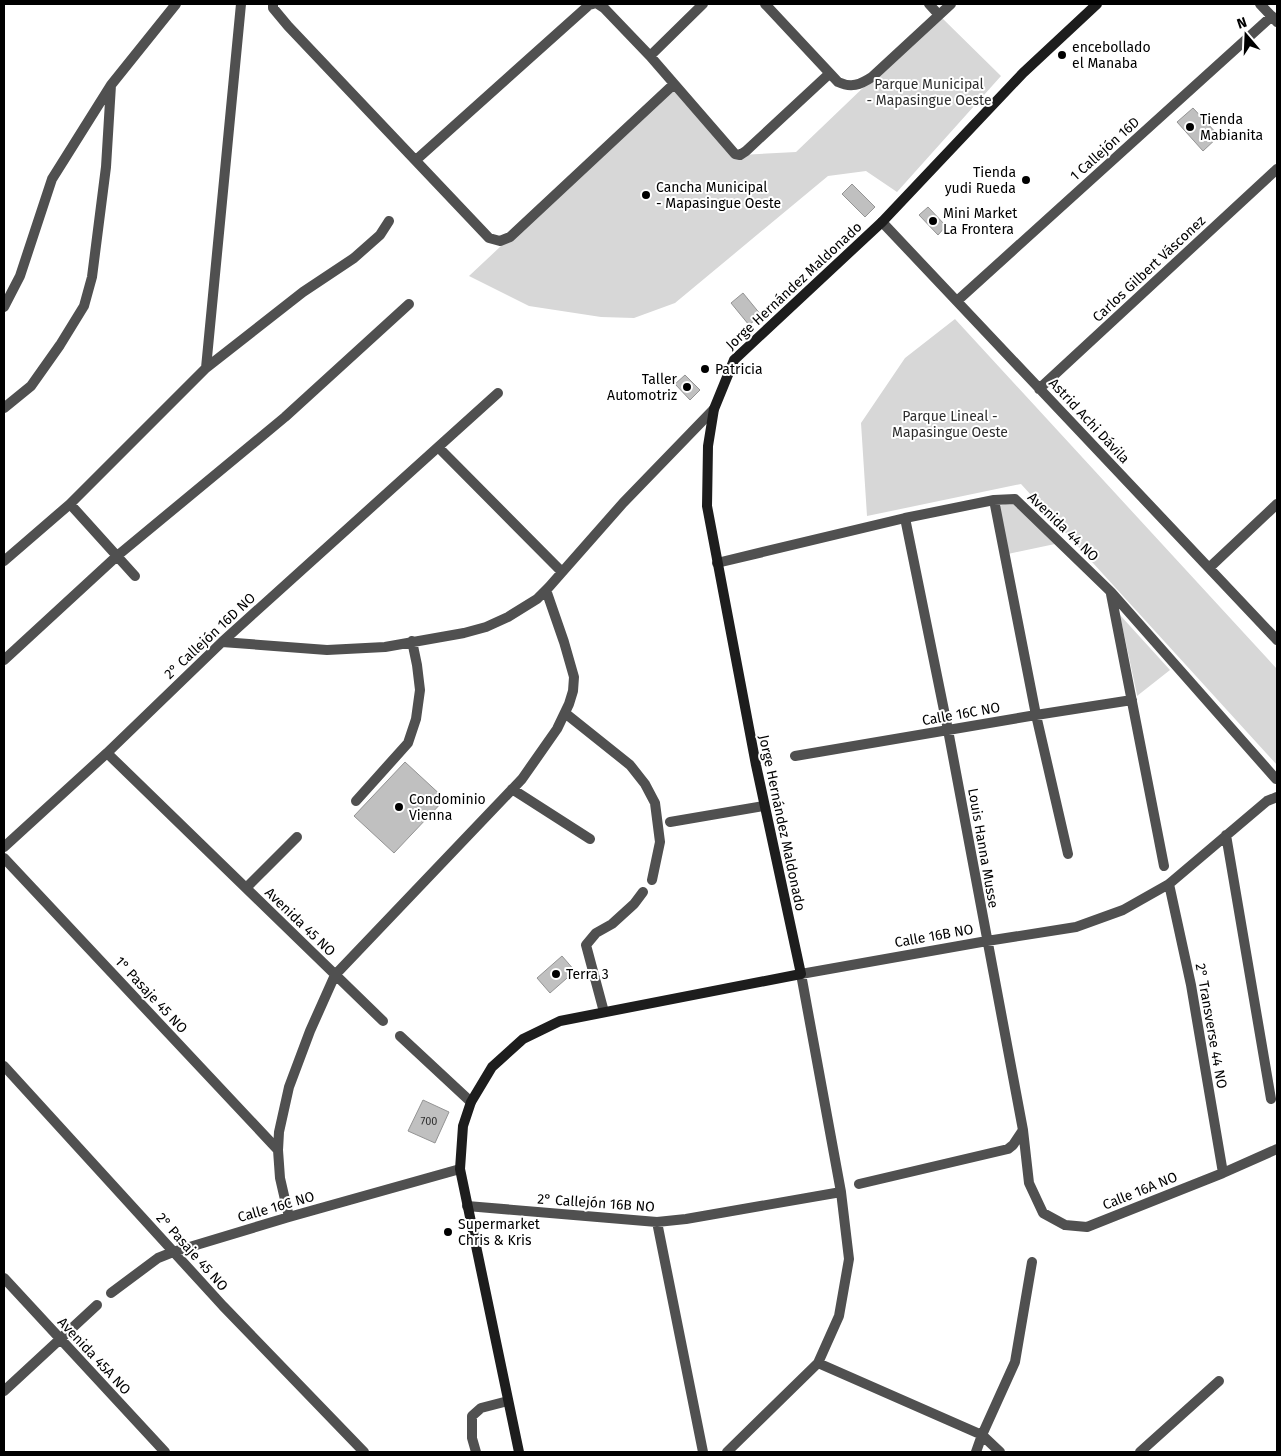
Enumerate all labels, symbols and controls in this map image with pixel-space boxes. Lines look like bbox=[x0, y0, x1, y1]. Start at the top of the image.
north arrow bbox=[1221, 10, 1271, 60]
text: N bbox=[1235, 14, 1249, 33]
place label: encebollado el Manaba bbox=[1072, 39, 1151, 72]
marker: encebollado el Manaba bbox=[1056, 49, 1068, 61]
park label: Parque Municipal - Mapasingue Oeste bbox=[866, 76, 992, 109]
place label: Tienda Mabianita bbox=[1200, 111, 1263, 144]
street label: 1 Callejón 16D bbox=[1067, 113, 1143, 185]
marker: Tienda Mabianita bbox=[1184, 121, 1196, 133]
place label: Tienda yudi Rueda bbox=[945, 164, 1016, 197]
marker: Tienda yudi Rueda bbox=[1020, 174, 1032, 186]
place label: Cancha Municipal - Mapasingue Oeste bbox=[656, 179, 781, 212]
marker: Cancha Municipal - Mapasingue Oeste bbox=[640, 189, 652, 201]
place label: Mini Market La Frontera bbox=[943, 205, 1018, 238]
street label: Carlos Gilbert Vásconez bbox=[1089, 212, 1209, 326]
marker: Mini Market La Frontera bbox=[927, 215, 939, 227]
street label: Jorge Hernández Maldonado bbox=[723, 219, 865, 353]
place label: Patricia bbox=[715, 361, 763, 378]
marker: Patricia bbox=[699, 363, 711, 375]
place label: Taller Automotriz bbox=[607, 371, 678, 404]
street label: Astrid Achi Dávila bbox=[1045, 375, 1133, 467]
marker: Taller Automotriz bbox=[681, 381, 693, 393]
park label: Parque Lineal - Mapasingue Oeste bbox=[892, 408, 1008, 441]
street label: Avenida 44 NO bbox=[1024, 489, 1102, 565]
street label: 2° Callejón 16D NO bbox=[161, 589, 259, 683]
street label: Calle 16C NO bbox=[921, 699, 1001, 729]
street label: Jorge Hernández Maldonado bbox=[755, 733, 809, 913]
street label: Louis Hanna Musse bbox=[964, 787, 1002, 909]
place label: Condominio Vienna bbox=[409, 791, 486, 824]
marker: Condominio Vienna bbox=[393, 801, 405, 813]
street label: Avenida 45 NO bbox=[261, 884, 339, 960]
street label: Calle 16B NO bbox=[893, 921, 975, 951]
street label: 1° Pasaje 45 NO bbox=[111, 953, 191, 1037]
street label: 2° Transverse 44 NO bbox=[1192, 962, 1230, 1090]
place label: Terra 3 bbox=[566, 966, 609, 983]
marker: Terra 3 bbox=[550, 968, 562, 980]
house number: 700 bbox=[420, 1115, 438, 1128]
street label: Calle 16A NO bbox=[1100, 1168, 1180, 1214]
street label: Calle 16C NO bbox=[236, 1188, 316, 1226]
street label: 2° Callejón 16B NO bbox=[537, 1190, 655, 1216]
street label: 2° Pasaje 45 NO bbox=[152, 1209, 232, 1295]
place label: Supermarket Chris & Kris bbox=[458, 1216, 541, 1249]
marker: Supermarket Chris & Kris bbox=[442, 1226, 454, 1238]
street label: Avenida 45A NO bbox=[54, 1314, 134, 1398]

